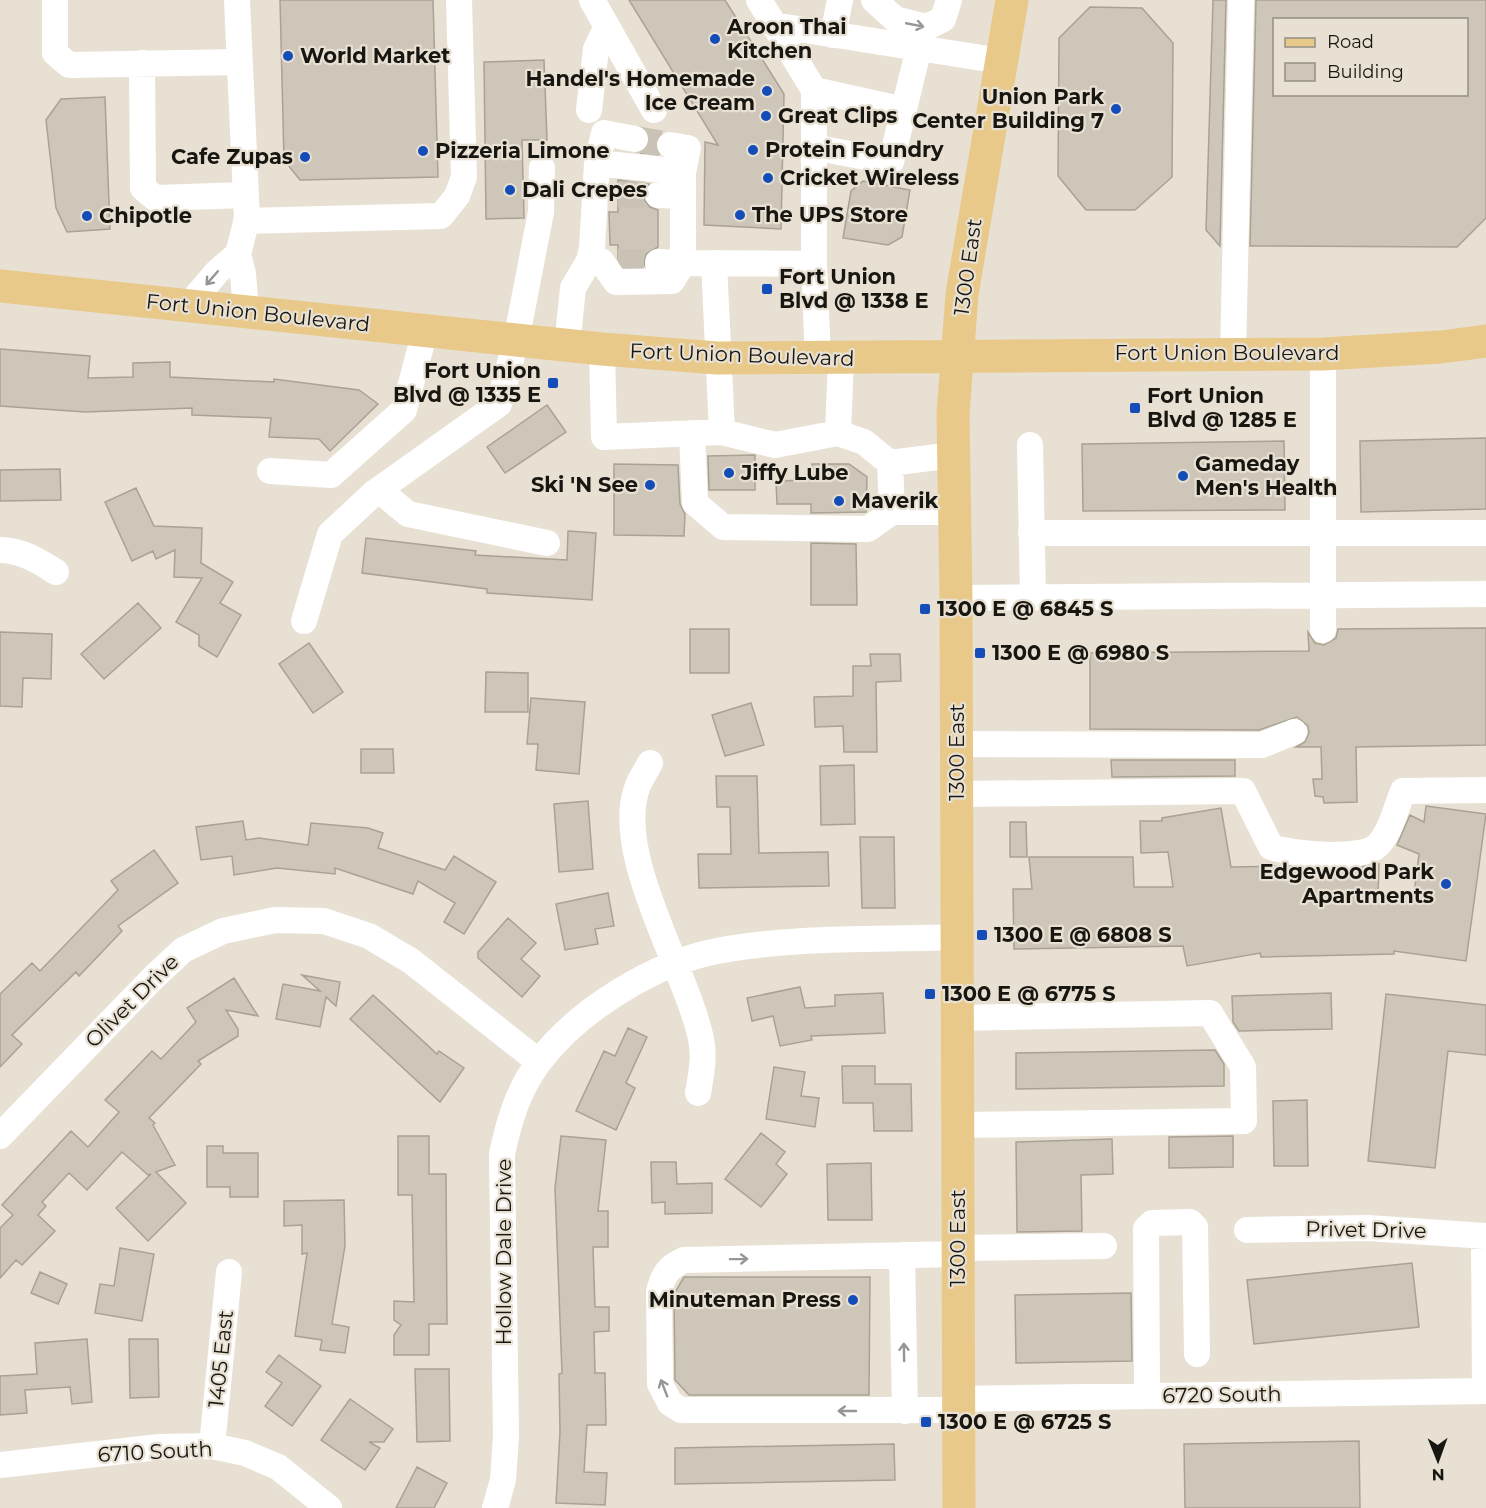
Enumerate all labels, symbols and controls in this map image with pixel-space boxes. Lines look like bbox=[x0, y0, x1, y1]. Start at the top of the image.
place label: Aroon Thai Kitchen bbox=[726, 14, 847, 63]
legend bbox=[1273, 18, 1468, 96]
one-way arrow bbox=[905, 20, 924, 31]
text: Road bbox=[1327, 31, 1374, 53]
marker: Aroon Thai Kitchen bbox=[708, 32, 722, 46]
place label: World Market bbox=[300, 43, 450, 68]
marker: World Market bbox=[281, 49, 295, 63]
text: Building bbox=[1327, 61, 1404, 83]
place label: Handel's Homemade Ice Cream bbox=[526, 66, 755, 115]
marker: Handel's Homemade Ice Cream bbox=[760, 84, 774, 98]
place label: Union Park Center Building 7 bbox=[912, 84, 1104, 133]
marker: Union Park Center Building 7 bbox=[1109, 102, 1123, 116]
place label: Great Clips bbox=[778, 103, 898, 128]
marker: Great Clips bbox=[759, 109, 773, 123]
place label: Protein Foundry bbox=[765, 137, 944, 162]
place label: Pizzeria Limone bbox=[435, 138, 610, 163]
marker: Protein Foundry bbox=[746, 143, 760, 157]
place label: Cafe Zupas bbox=[171, 144, 293, 169]
marker: Pizzeria Limone bbox=[416, 144, 430, 158]
marker: Cafe Zupas bbox=[298, 150, 312, 164]
place label: Cricket Wireless bbox=[780, 165, 959, 190]
marker: Cricket Wireless bbox=[761, 171, 775, 185]
place label: Dali Crepes bbox=[522, 177, 647, 202]
marker: Dali Crepes bbox=[503, 183, 517, 197]
place label: The UPS Store bbox=[752, 202, 908, 227]
place label: Chipotle bbox=[99, 203, 192, 228]
marker: The UPS Store bbox=[733, 208, 747, 222]
marker: Chipotle bbox=[80, 209, 94, 223]
street label: 1300 East bbox=[948, 217, 987, 317]
place label: Fort Union Blvd @ 1338 E bbox=[779, 264, 929, 313]
one-way arrow bbox=[205, 270, 219, 285]
marker: Fort Union Blvd @ 1338 E bbox=[760, 282, 774, 296]
street label: Fort Union Boulevard bbox=[145, 288, 371, 337]
street label: Fort Union Boulevard bbox=[629, 338, 855, 371]
street label: Fort Union Boulevard bbox=[1114, 340, 1340, 365]
place label: Fort Union Blvd @ 1335 E bbox=[393, 358, 541, 407]
marker: Fort Union Blvd @ 1335 E bbox=[546, 376, 560, 390]
place label: Fort Union Blvd @ 1285 E bbox=[1147, 383, 1297, 432]
marker: Fort Union Blvd @ 1285 E bbox=[1128, 401, 1142, 415]
place label: Gameday Men's Health bbox=[1195, 451, 1338, 500]
place label: Jiffy Lube bbox=[740, 460, 848, 485]
marker: Jiffy Lube bbox=[722, 466, 736, 480]
marker: Gameday Men's Health bbox=[1176, 469, 1190, 483]
place label: Ski 'N See bbox=[531, 472, 638, 497]
marker: Ski 'N See bbox=[643, 478, 657, 492]
place label: Maverik bbox=[851, 488, 939, 513]
marker: Maverik bbox=[832, 494, 846, 508]
place label: 1300 E @ 6845 S bbox=[937, 596, 1113, 621]
marker: 1300 E @ 6845 S bbox=[918, 602, 932, 616]
place label: 1300 E @ 6980 S bbox=[992, 640, 1169, 665]
marker: 1300 E @ 6980 S bbox=[973, 646, 987, 660]
street label: 1300 East bbox=[944, 703, 969, 801]
place label: Edgewood Park Apartments bbox=[1260, 859, 1434, 908]
marker: Edgewood Park Apartments bbox=[1439, 877, 1453, 891]
place label: 1300 E @ 6808 S bbox=[994, 922, 1172, 947]
marker: 1300 E @ 6808 S bbox=[975, 928, 989, 942]
street label: Olivet Drive bbox=[80, 949, 184, 1053]
place label: 1300 E @ 6775 S bbox=[942, 981, 1116, 1006]
marker: 1300 E @ 6775 S bbox=[923, 987, 937, 1001]
street label: Hollow Dale Drive bbox=[491, 1159, 516, 1345]
street label: 1300 East bbox=[945, 1189, 970, 1287]
street label: Privet Drive bbox=[1305, 1216, 1427, 1243]
one-way arrow bbox=[728, 1253, 748, 1265]
place label: Minuteman Press bbox=[649, 1287, 841, 1312]
marker: Minuteman Press bbox=[846, 1293, 860, 1307]
street label: 1405 East bbox=[203, 1309, 238, 1409]
one-way arrow bbox=[898, 1343, 910, 1363]
one-way arrow bbox=[658, 1380, 669, 1398]
street label: 6720 South bbox=[1162, 1381, 1282, 1408]
one-way arrow bbox=[837, 1405, 857, 1417]
place label: 1300 E @ 6725 S bbox=[938, 1409, 1111, 1434]
marker: 1300 E @ 6725 S bbox=[919, 1415, 933, 1429]
north arrow bbox=[1408, 1430, 1468, 1490]
street label: 6710 South bbox=[97, 1436, 213, 1467]
text: N bbox=[1432, 1465, 1445, 1484]

